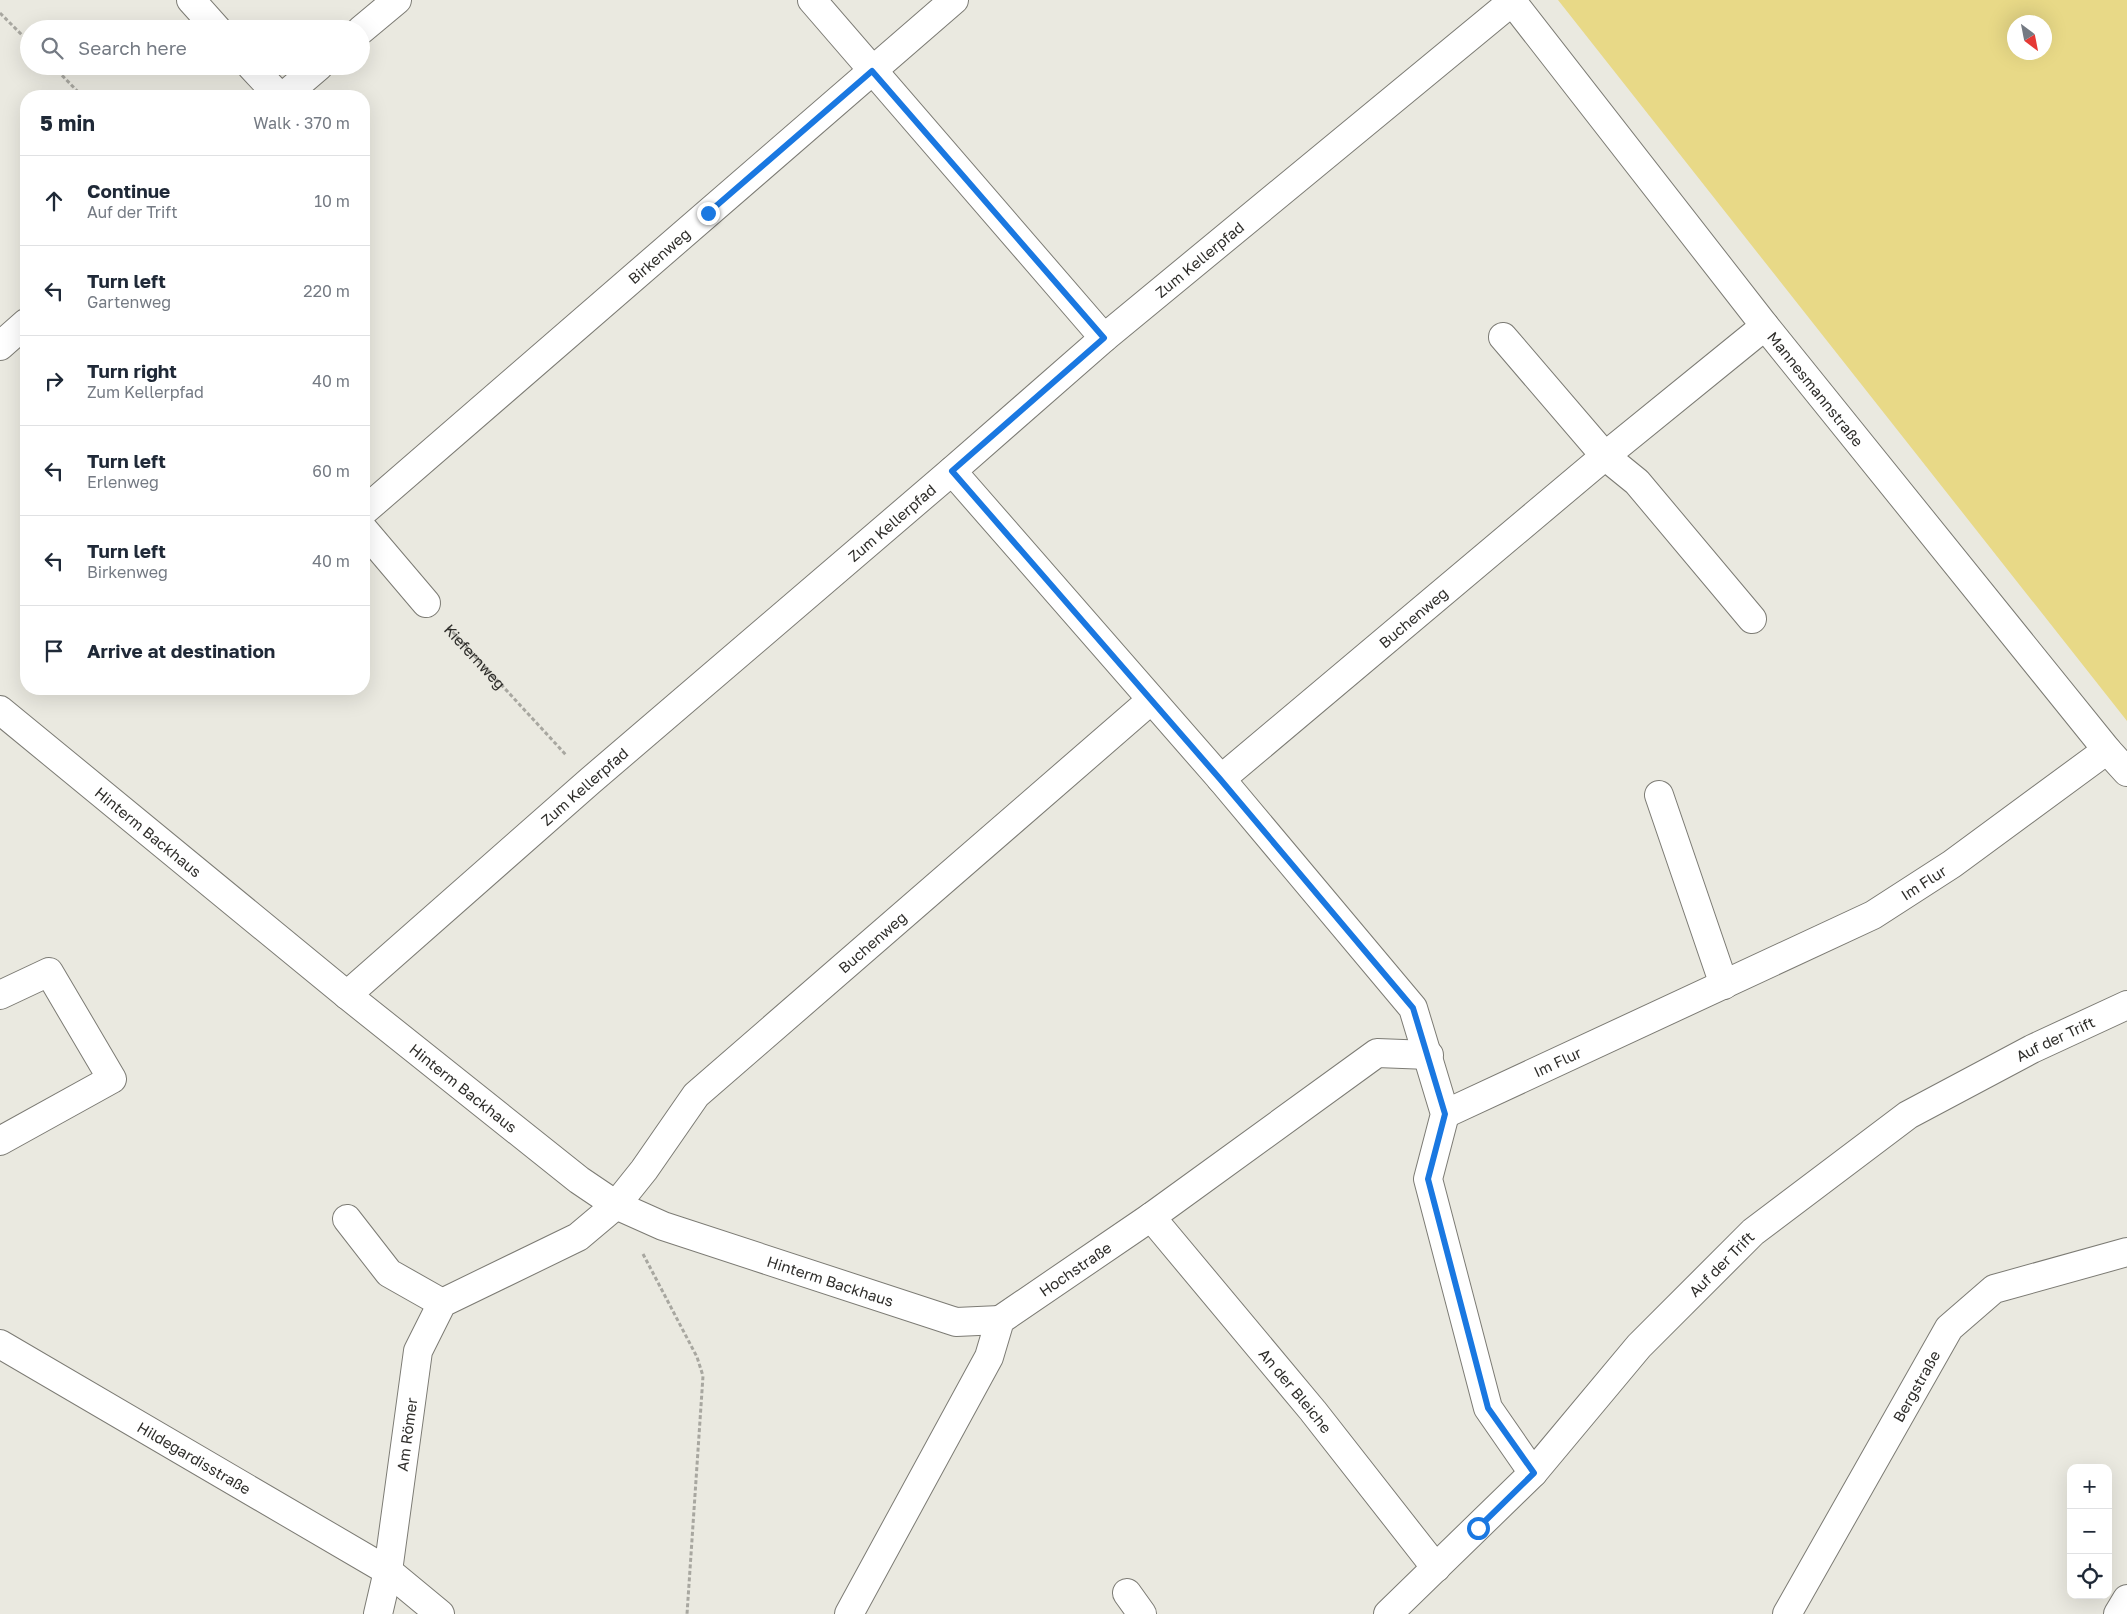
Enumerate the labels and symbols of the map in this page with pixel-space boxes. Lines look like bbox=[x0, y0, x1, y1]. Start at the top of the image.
north arrow bbox=[2007, 15, 2052, 60]
route end bbox=[697, 202, 720, 225]
street label: Zum Kellerpfad bbox=[1151, 218, 1247, 301]
street label: Birkenweg bbox=[624, 224, 693, 287]
street label: Mannesmannstraße bbox=[1764, 328, 1868, 450]
street label: Zum Kellerpfad bbox=[844, 480, 939, 565]
street label: Buchenweg bbox=[1375, 583, 1451, 651]
street label: Kiefernweg bbox=[441, 620, 509, 693]
street label: Zum Kellerpfad bbox=[537, 744, 632, 829]
street label: Hinterm Backhaus bbox=[92, 783, 205, 881]
street label: Im Flur bbox=[1897, 861, 1950, 904]
street label: Buchenweg bbox=[834, 908, 910, 977]
street label: Auf der Trift bbox=[2013, 1012, 2097, 1065]
street label: Hinterm Backhaus bbox=[406, 1040, 521, 1136]
street label: Im Flur bbox=[1531, 1043, 1584, 1081]
street label: Auf der Trift bbox=[1685, 1227, 1758, 1300]
street label: Hochstraße bbox=[1035, 1238, 1115, 1300]
street label: Hinterm Backhaus bbox=[765, 1252, 896, 1310]
street label: An der Bleiche bbox=[1256, 1345, 1336, 1437]
street label: Bergstraße bbox=[1889, 1347, 1944, 1425]
street label: Am Römer bbox=[393, 1396, 421, 1472]
street label: Hildegardisstraße bbox=[134, 1417, 254, 1498]
route start bbox=[1467, 1517, 1490, 1540]

